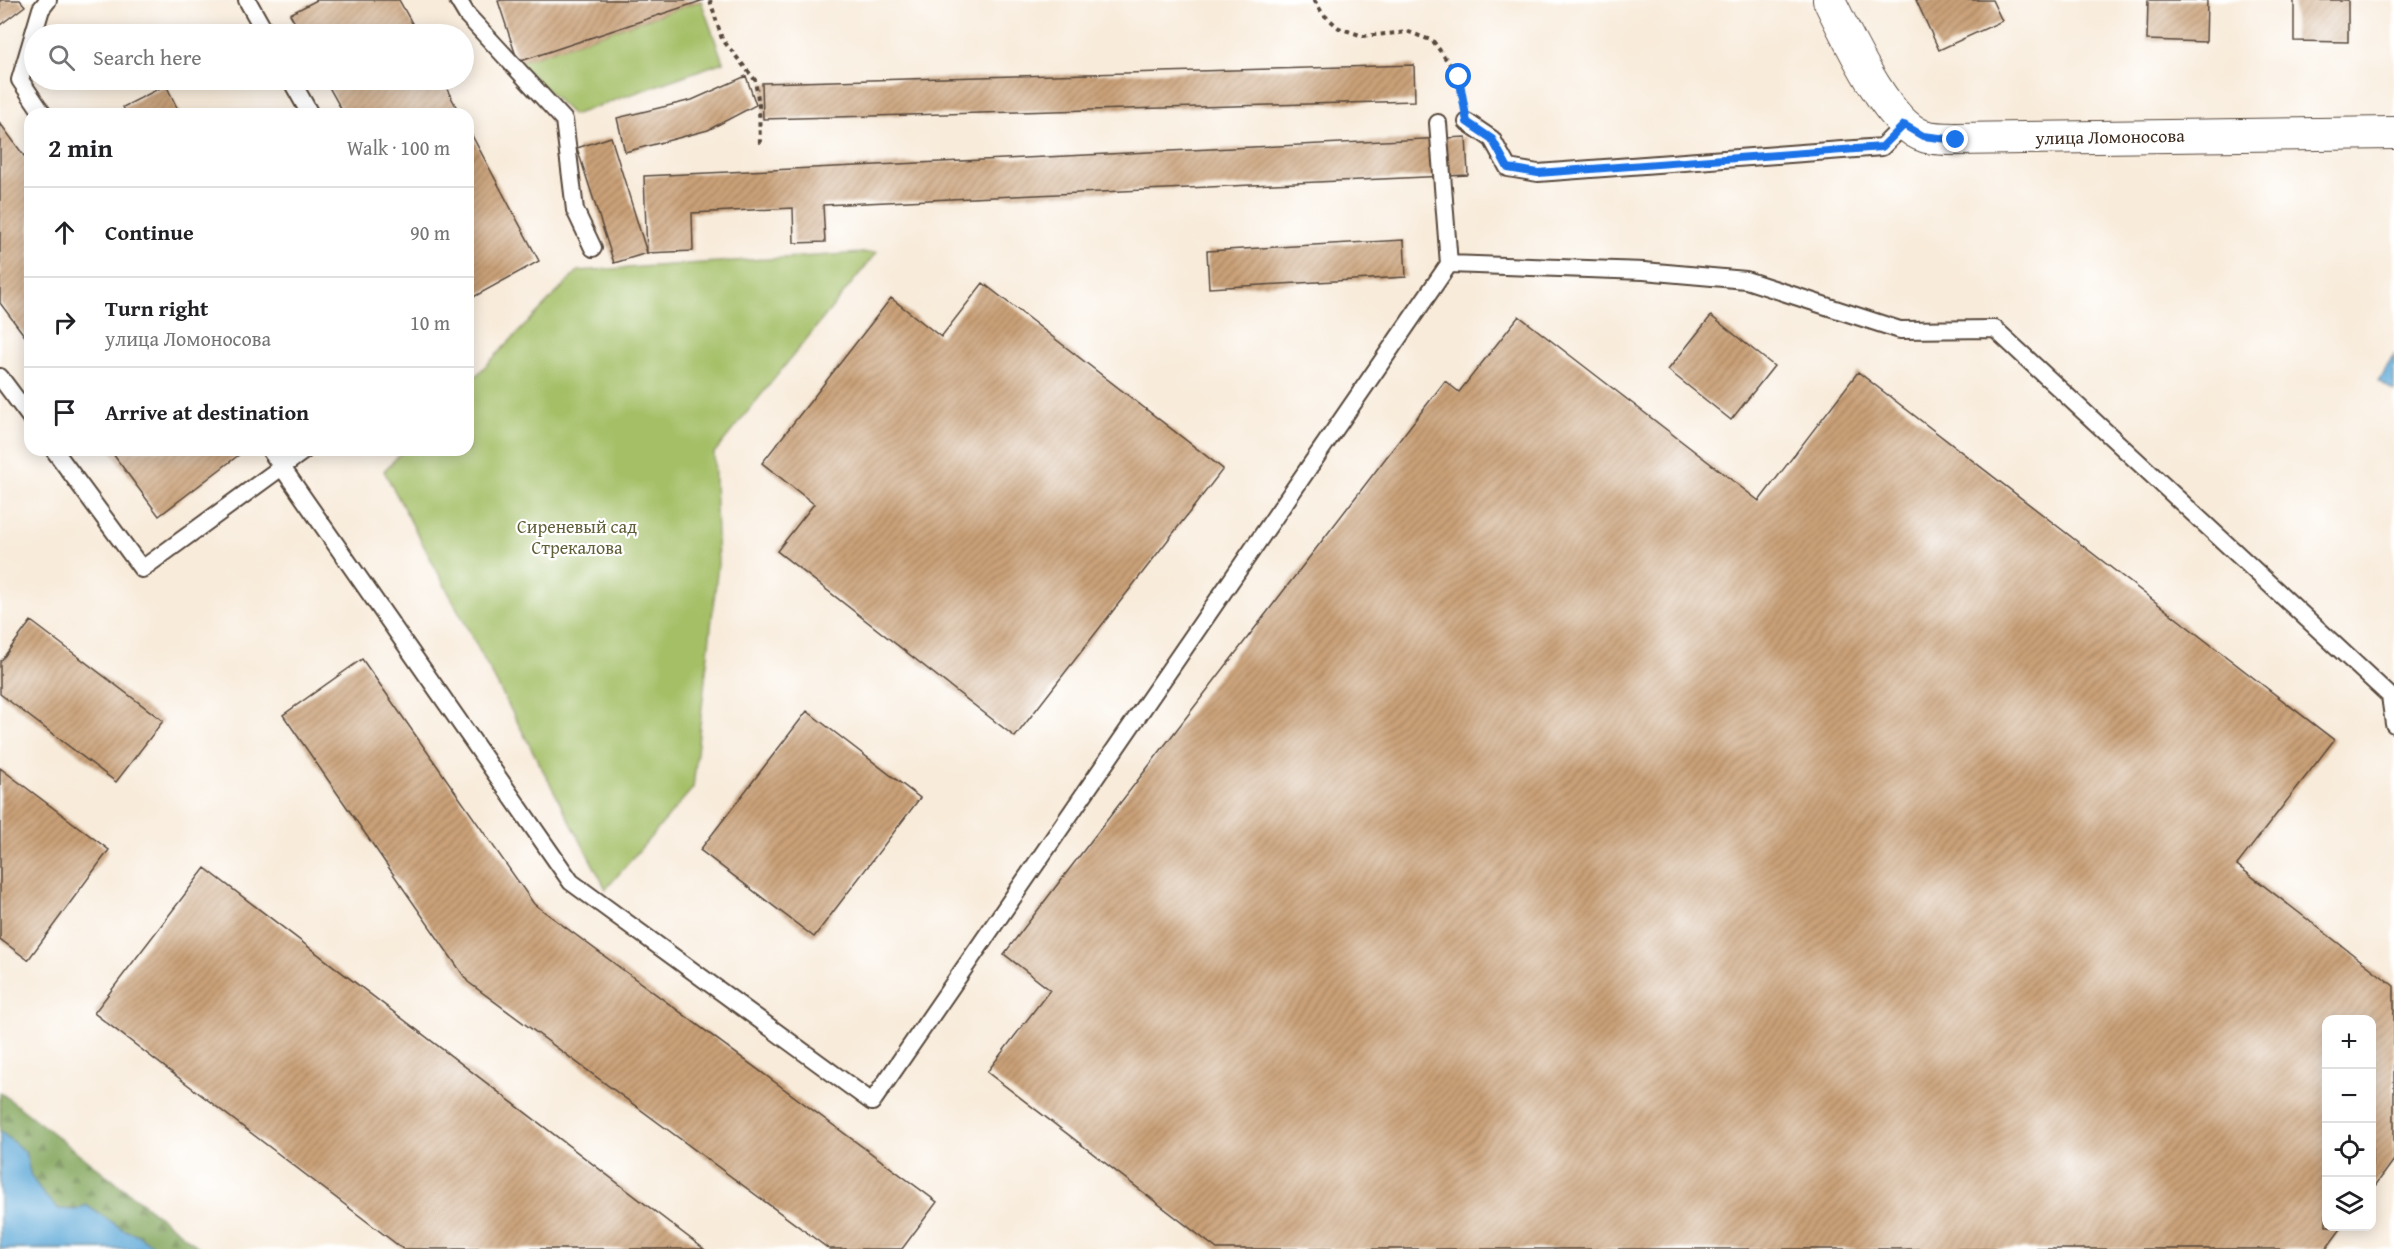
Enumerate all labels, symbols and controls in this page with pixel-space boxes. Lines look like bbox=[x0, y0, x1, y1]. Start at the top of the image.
search box bbox=[24, 24, 474, 90]
icon: search bbox=[45, 41, 78, 74]
text: Search here bbox=[93, 41, 202, 73]
route start bbox=[1445, 63, 1471, 89]
street label: улица Ломоносова bbox=[2034, 122, 2185, 151]
route end bbox=[1942, 126, 1968, 152]
text: 2 min bbox=[48, 128, 113, 167]
text: Walk · 100 m bbox=[347, 133, 450, 162]
icon: ahead bbox=[48, 216, 81, 249]
text: Continue bbox=[105, 216, 194, 248]
text: 90 m bbox=[410, 218, 450, 247]
text: Turn right bbox=[105, 292, 208, 324]
icon: right bbox=[48, 306, 81, 339]
text: 10 m bbox=[410, 308, 450, 337]
text: улица Ломоносова bbox=[105, 324, 271, 353]
icon: arrive bbox=[48, 396, 81, 429]
text: Arrive at destination bbox=[105, 396, 309, 428]
park label: Сиреневый сад Стрекалова bbox=[517, 513, 637, 561]
map controls bbox=[2322, 1015, 2376, 1231]
button: + bbox=[2322, 1015, 2376, 1069]
button: − bbox=[2322, 1069, 2376, 1123]
button: locate bbox=[2322, 1123, 2376, 1177]
button: layers bbox=[2322, 1177, 2376, 1231]

